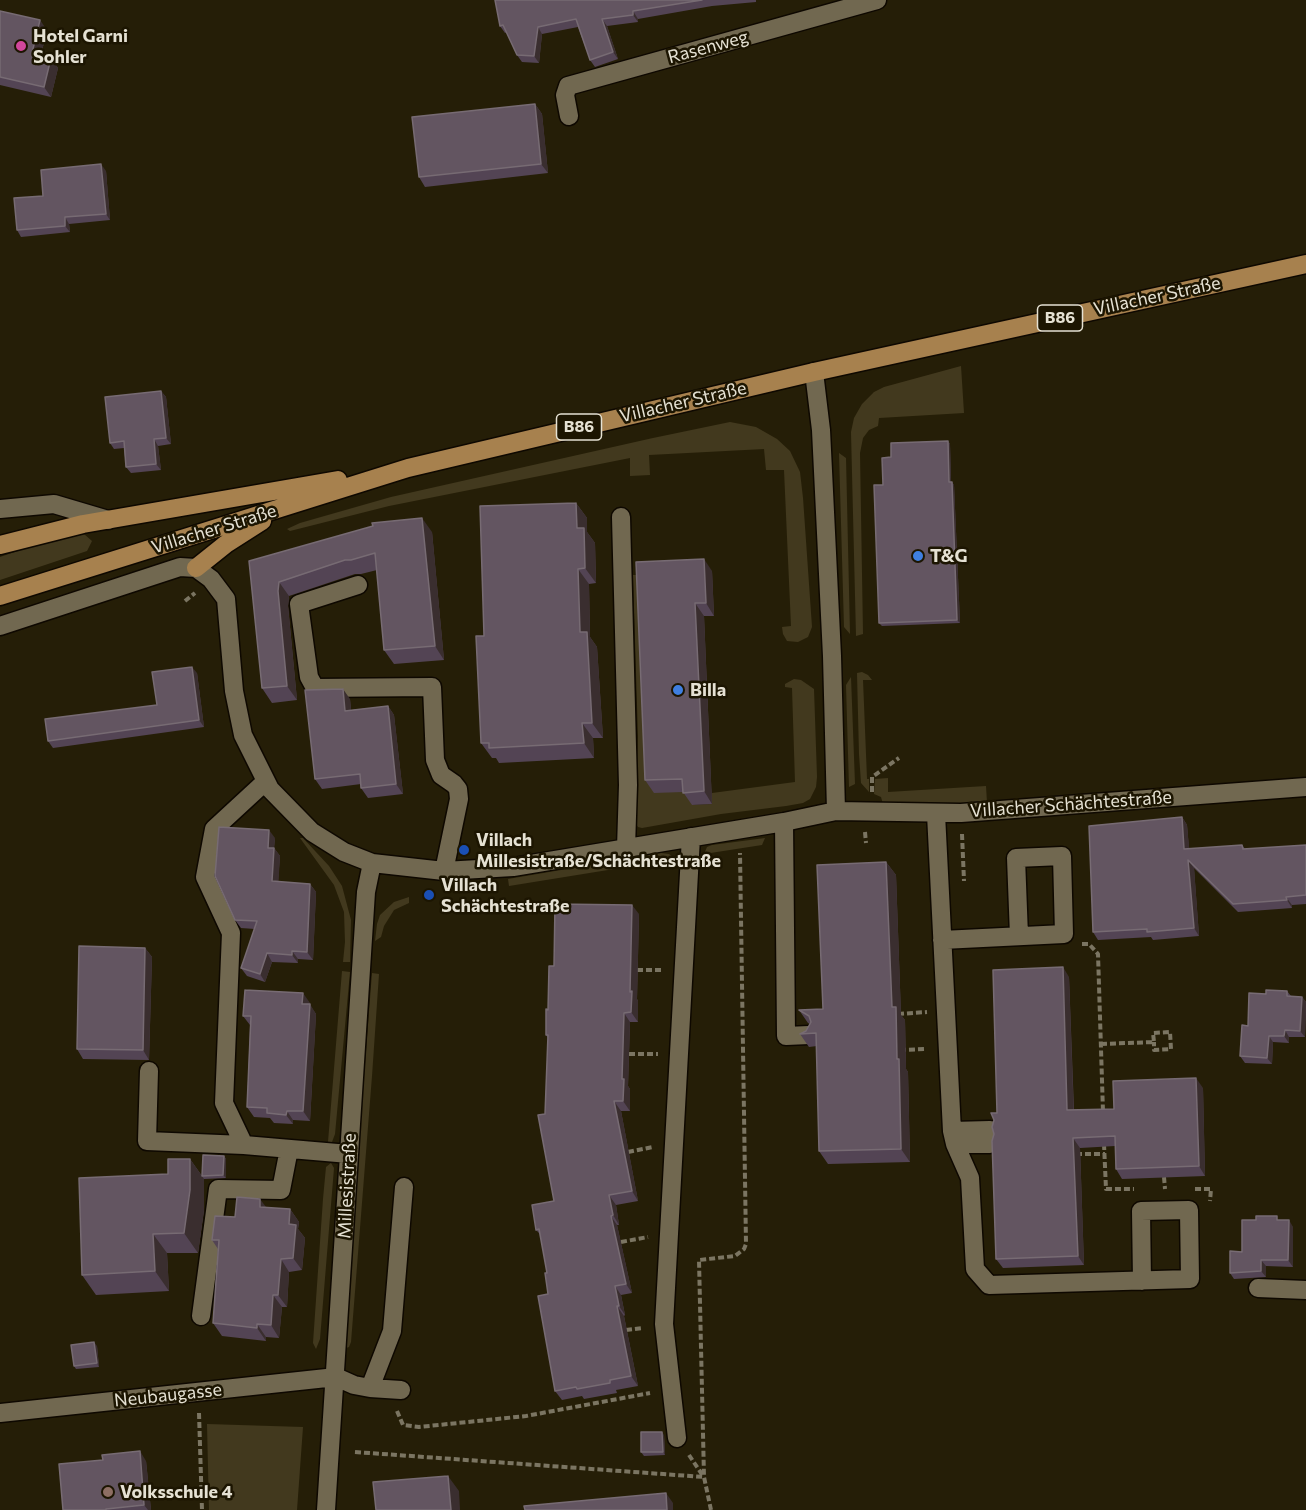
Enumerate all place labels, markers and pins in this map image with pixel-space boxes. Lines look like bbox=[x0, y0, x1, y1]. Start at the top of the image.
place label: Hotel Garni Sohler bbox=[33, 25, 128, 68]
marker: Hotel Garni Sohler bbox=[14, 39, 28, 53]
place label: T&G bbox=[930, 545, 968, 567]
marker: T&G bbox=[911, 549, 925, 563]
place label: Billa bbox=[690, 679, 726, 701]
marker: Billa bbox=[671, 683, 685, 697]
place label: Villach Millesistraße/Schächtestraße bbox=[476, 829, 721, 872]
marker: Villach Millesistraße/Schächtestraße bbox=[457, 843, 471, 857]
place label: Villach Schächtestraße bbox=[441, 874, 570, 916]
marker: Villach Schächtestraße bbox=[422, 888, 436, 902]
place label: Volksschule 4 bbox=[120, 1481, 232, 1503]
marker: Volksschule 4 bbox=[101, 1485, 115, 1499]

